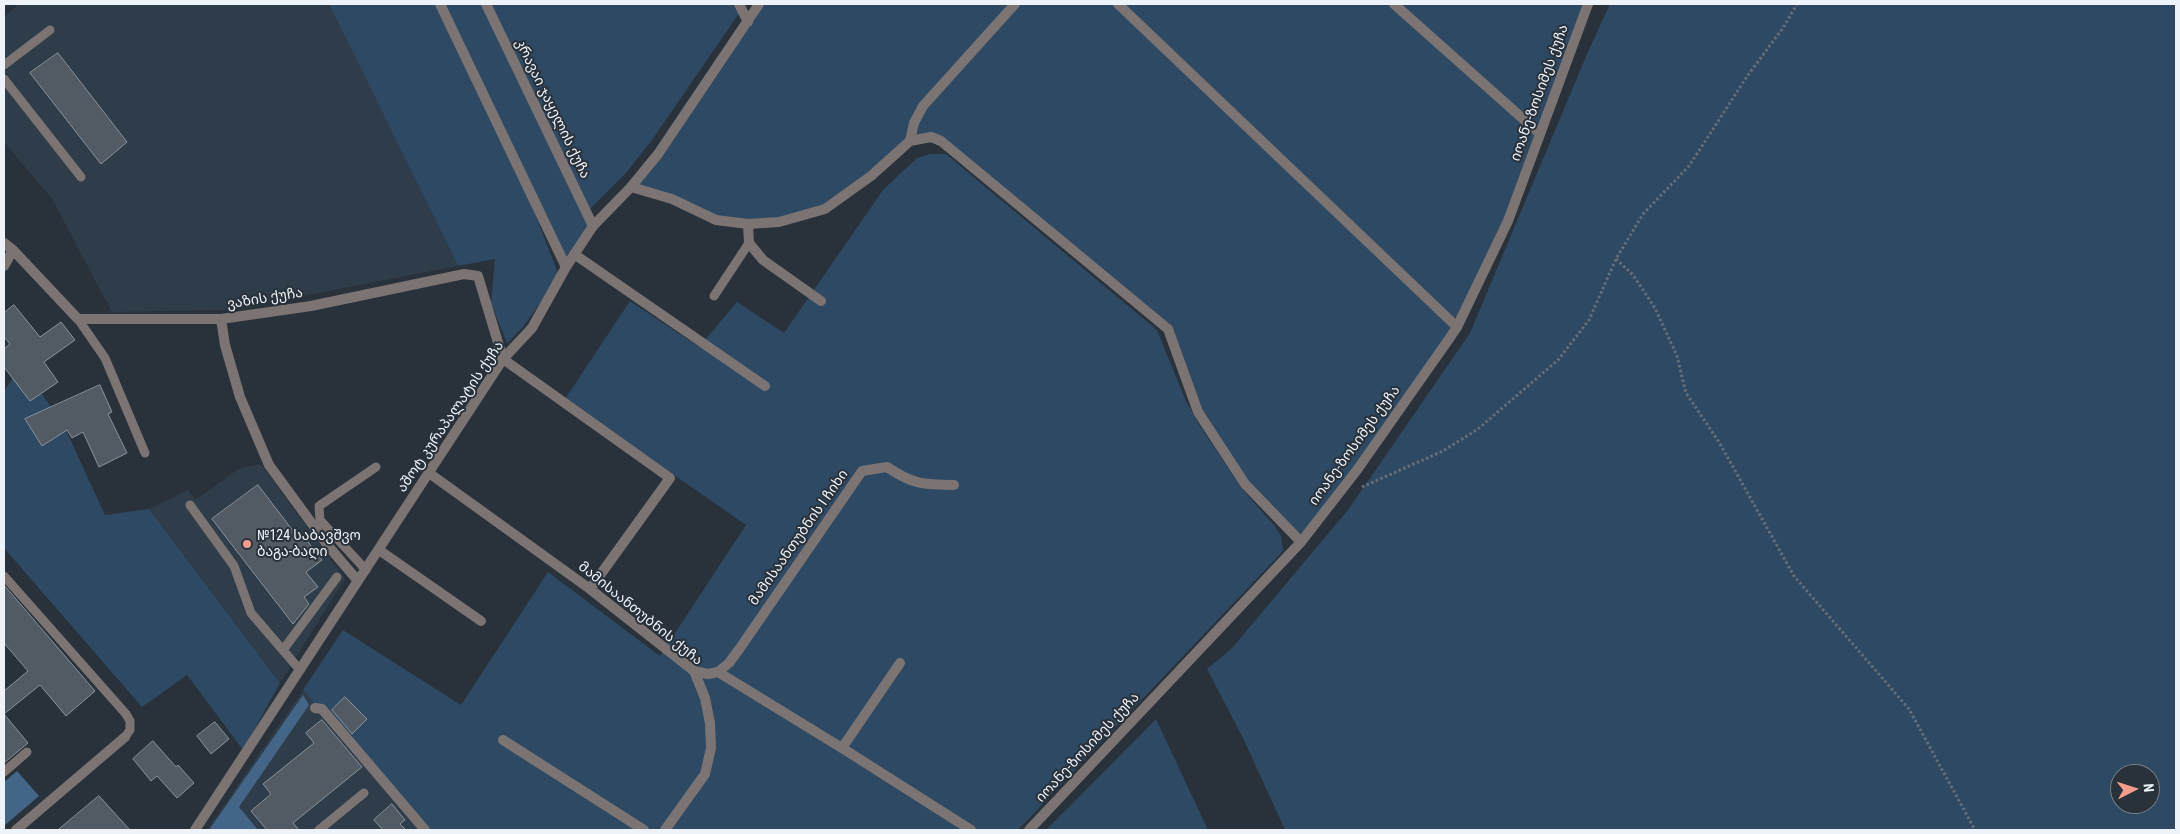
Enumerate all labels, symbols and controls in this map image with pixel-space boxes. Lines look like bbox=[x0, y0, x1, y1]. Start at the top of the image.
street label: იოანე-ზოსიმეს ქუჩა bbox=[1507, 22, 1573, 164]
street label: კრავაი ჯაყელის ქუჩა bbox=[511, 36, 593, 182]
street label: ვაზის ქუჩა bbox=[226, 285, 304, 313]
street label: აშოტ კურაპალატის ქუჩა bbox=[394, 338, 508, 496]
street label: იოანე-ზოსიმეს ქუჩა bbox=[1306, 383, 1404, 509]
street label: მამისაანთუბნის I ჩიხი bbox=[746, 467, 852, 609]
place label: №124 საბავშვო ბაგა-ბაღი bbox=[257, 528, 361, 560]
marker: №124 საბავშვო ბაგა-ბაღი bbox=[241, 538, 253, 550]
street label: მამისაანთუბნის ქუჩა bbox=[574, 559, 706, 669]
street label: იოანე-ზოსიმეს ქუჩა bbox=[1033, 690, 1143, 806]
north arrow bbox=[2110, 764, 2160, 814]
text: N bbox=[2141, 783, 2157, 793]

